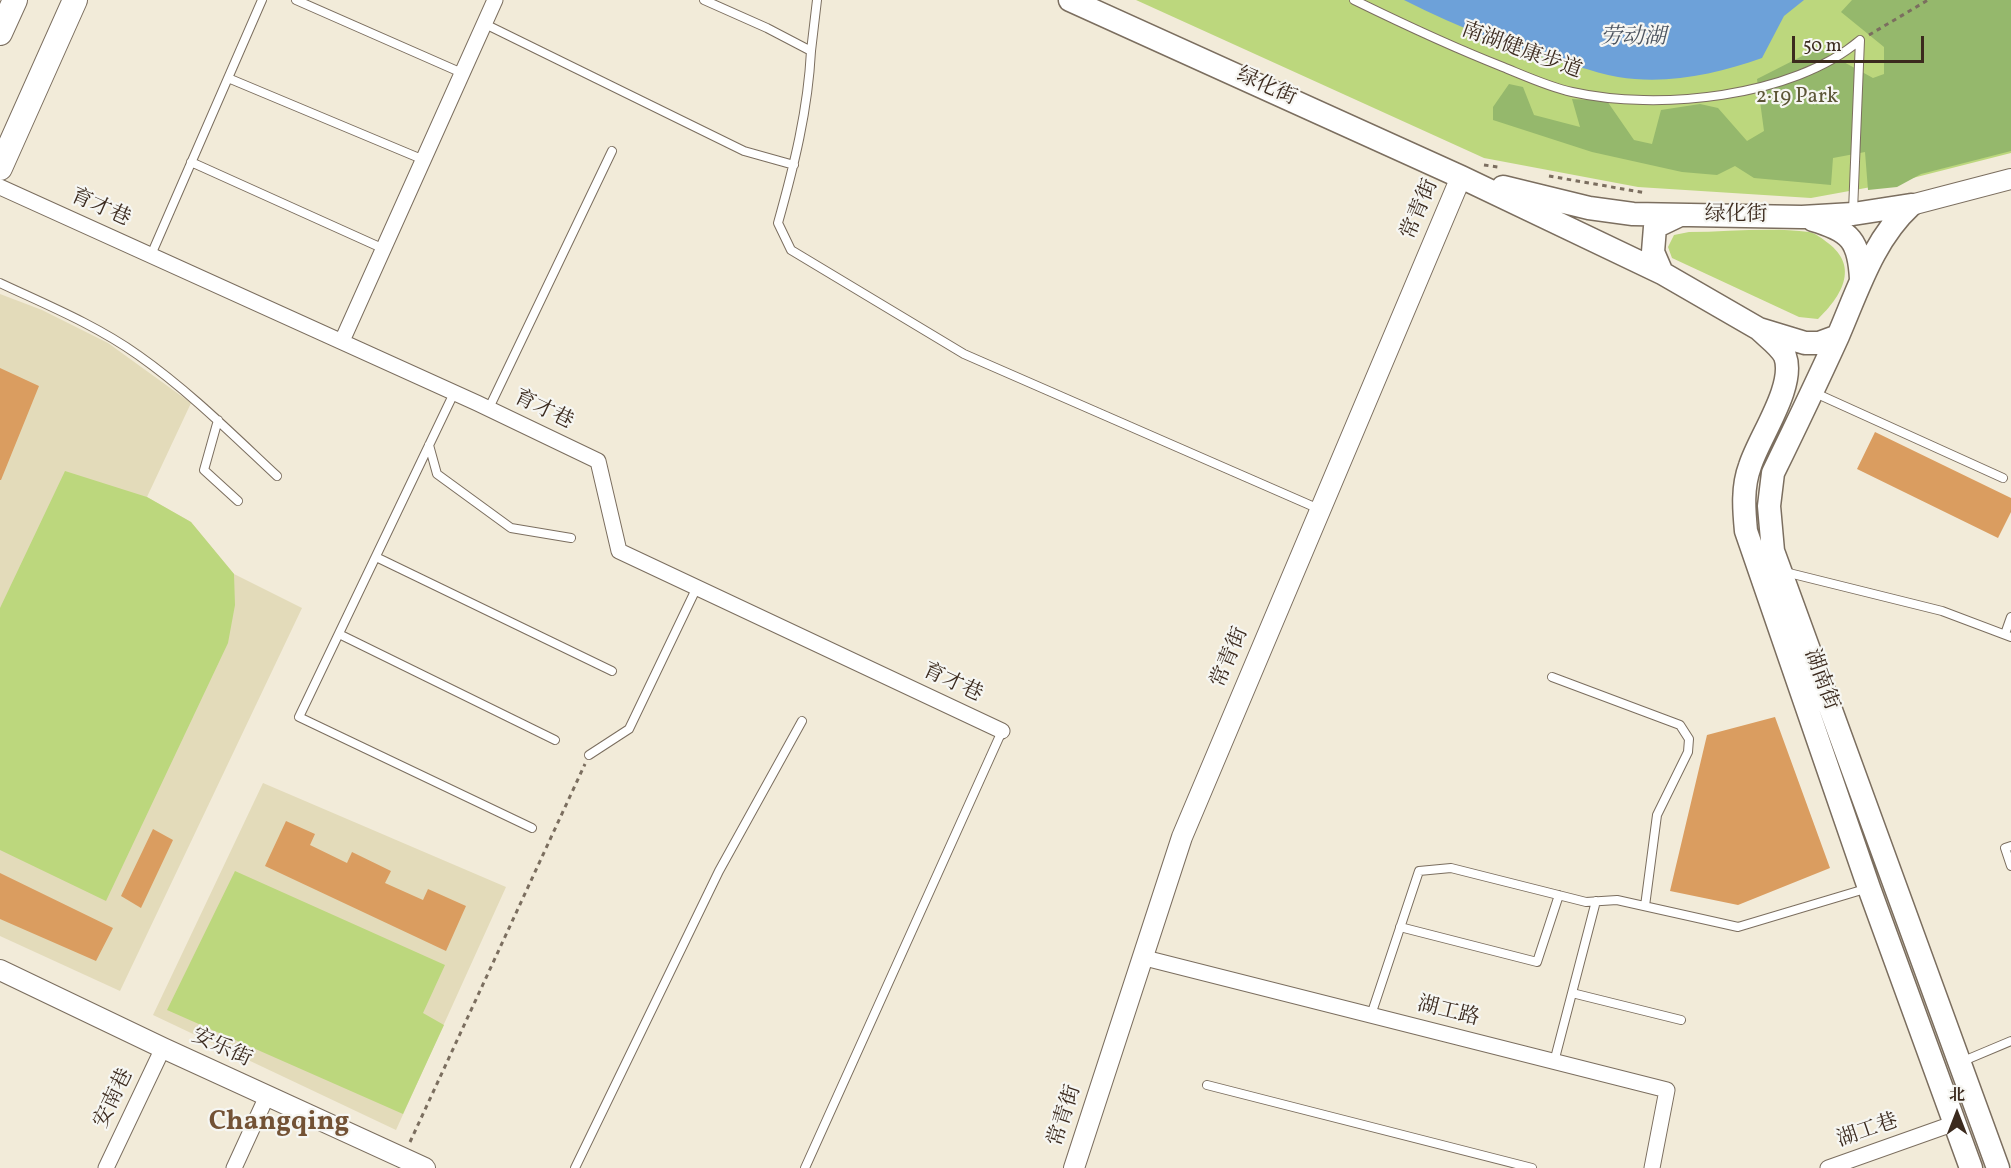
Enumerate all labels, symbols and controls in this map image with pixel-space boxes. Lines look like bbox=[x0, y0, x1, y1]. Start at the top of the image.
street label: 南湖健康步道 bbox=[1457, 19, 1585, 85]
scale bar bbox=[1795, 24, 1927, 62]
water label: 劳动湖 bbox=[1600, 26, 1666, 52]
text: 50 m bbox=[1803, 34, 1842, 59]
street label: 绿化街 bbox=[1232, 64, 1300, 112]
park label: 2·19 Park bbox=[1756, 85, 1838, 111]
street label: 常青街 bbox=[1397, 176, 1445, 244]
street label: 育才巷 bbox=[66, 185, 134, 233]
street label: 绿化街 bbox=[1705, 203, 1767, 229]
street label: 育才巷 bbox=[509, 386, 577, 436]
street label: 常青街 bbox=[1207, 624, 1255, 692]
street label: 湖南街 bbox=[1797, 646, 1843, 714]
street label: 育才巷 bbox=[918, 659, 986, 709]
street label: 湖工路 bbox=[1414, 993, 1482, 1033]
street label: 安乐街 bbox=[187, 1024, 255, 1074]
street label: 安南巷 bbox=[90, 1065, 140, 1133]
street label: 常青街 bbox=[1044, 1082, 1088, 1150]
north arrow bbox=[1927, 1084, 1987, 1144]
text: 北 bbox=[1949, 1085, 1965, 1107]
district label: Changqing bbox=[209, 1108, 349, 1140]
street label: 湖工巷 bbox=[1834, 1110, 1902, 1154]

